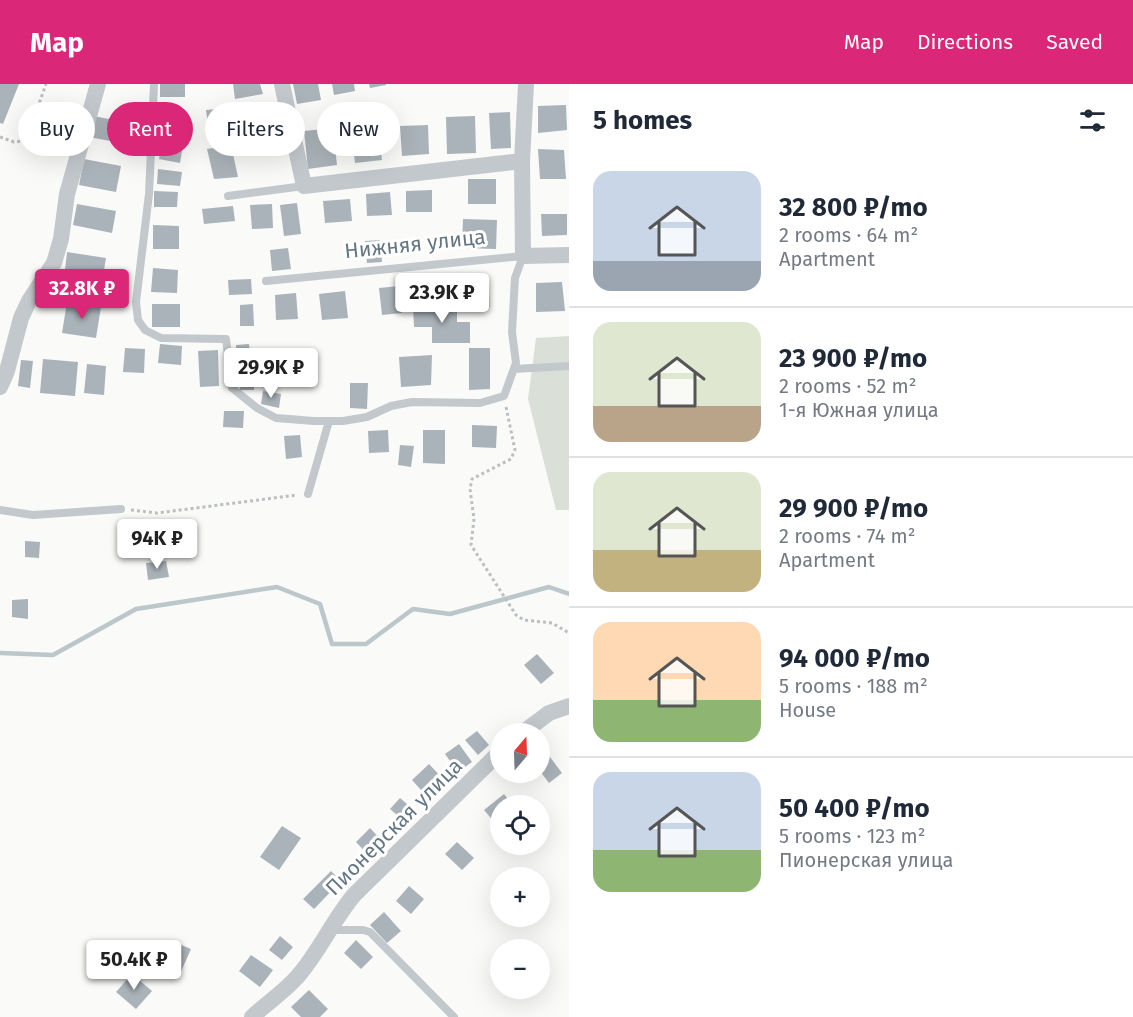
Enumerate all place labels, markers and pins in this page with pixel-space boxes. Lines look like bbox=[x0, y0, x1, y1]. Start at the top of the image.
pin: 32.8K ₽ bbox=[27, 269, 137, 320]
pin: 23.9K ₽ bbox=[387, 273, 497, 324]
pin: 29.9K ₽ bbox=[216, 348, 326, 399]
pin: 94K ₽ bbox=[115, 519, 199, 570]
pin: 50.4K ₽ bbox=[79, 940, 189, 991]

